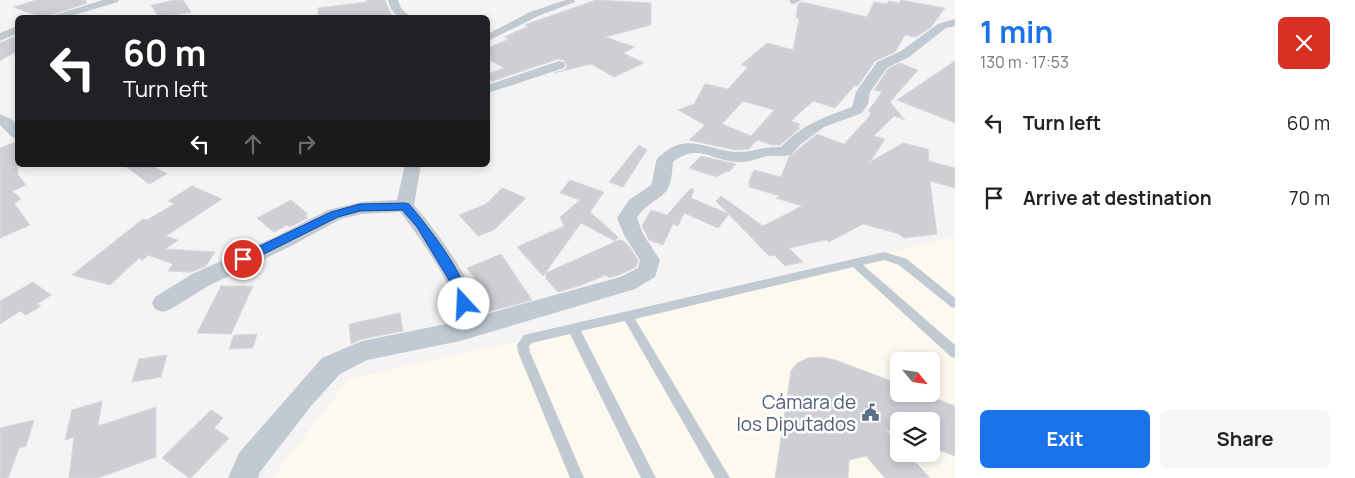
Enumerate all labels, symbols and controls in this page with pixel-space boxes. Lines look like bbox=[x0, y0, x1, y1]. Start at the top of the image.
text: 1 min bbox=[980, 11, 1053, 52]
button: close bbox=[1278, 17, 1330, 69]
text: 60 m bbox=[123, 29, 206, 77]
icon: left bbox=[40, 35, 105, 100]
text: 130 m · 17:53 bbox=[980, 51, 1069, 73]
text: Turn left bbox=[123, 74, 208, 104]
icon: left bbox=[980, 109, 1008, 137]
text: Turn left bbox=[1023, 110, 1101, 136]
text: 60 m bbox=[1287, 110, 1330, 136]
icon: left bbox=[186, 130, 214, 158]
icon: ahead bbox=[239, 130, 267, 158]
icon: right bbox=[292, 130, 320, 158]
icon: arrive bbox=[980, 184, 1008, 212]
text: Arrive at destination bbox=[1023, 185, 1212, 211]
text: 70 m bbox=[1289, 185, 1330, 211]
pin bbox=[222, 238, 264, 280]
icon: arrive bbox=[229, 245, 257, 273]
position arrow bbox=[437, 277, 489, 329]
north arrow bbox=[890, 352, 940, 402]
map controls bbox=[890, 352, 940, 462]
place label: Cámara de los Diputados bbox=[736, 389, 856, 437]
public building icon: Cámara de los Diputados bbox=[860, 403, 880, 423]
button: Exit bbox=[980, 410, 1150, 468]
button: Share bbox=[1160, 410, 1330, 468]
button: layers bbox=[890, 412, 940, 462]

